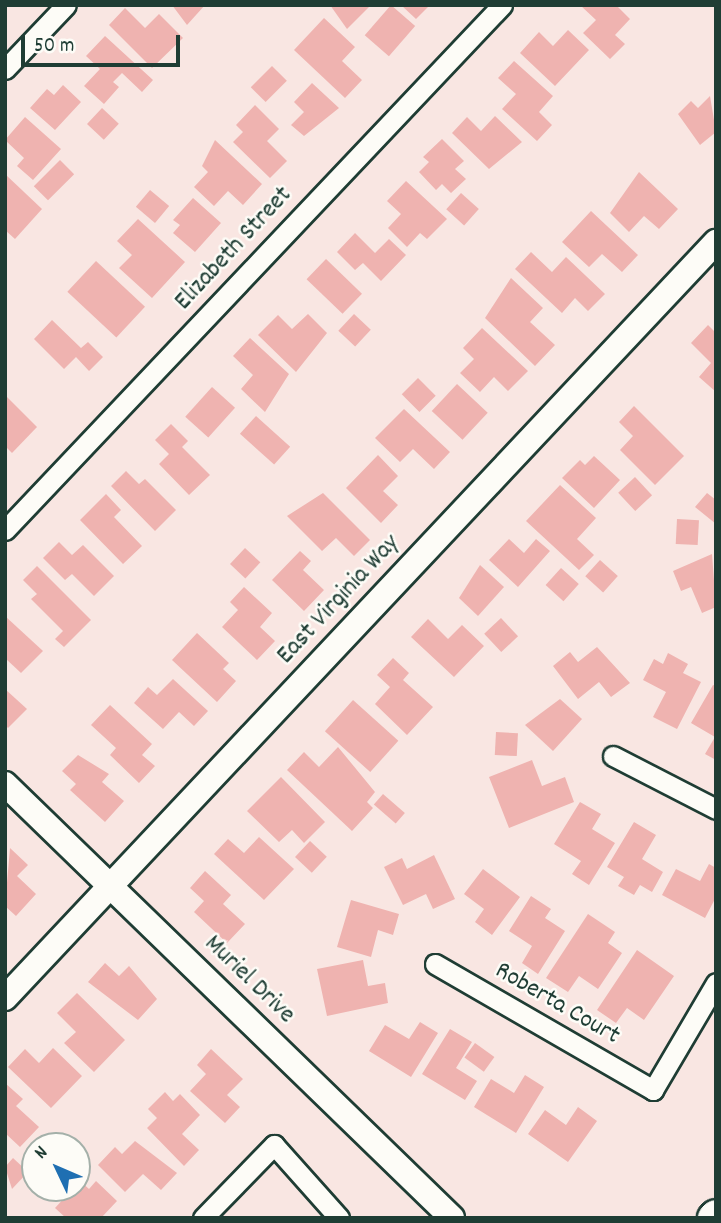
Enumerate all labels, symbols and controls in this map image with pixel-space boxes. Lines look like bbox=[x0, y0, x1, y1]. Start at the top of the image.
scale bar bbox=[24, 21, 184, 65]
text: 50 m bbox=[34, 32, 74, 62]
street label: Elizabeth Street bbox=[169, 181, 299, 317]
street label: East Virginia Way bbox=[271, 529, 407, 671]
street label: Muriel Drive bbox=[197, 929, 301, 1031]
street label: Roberta Court bbox=[489, 956, 625, 1052]
north arrow bbox=[21, 1132, 91, 1202]
text: N bbox=[29, 1141, 55, 1166]

